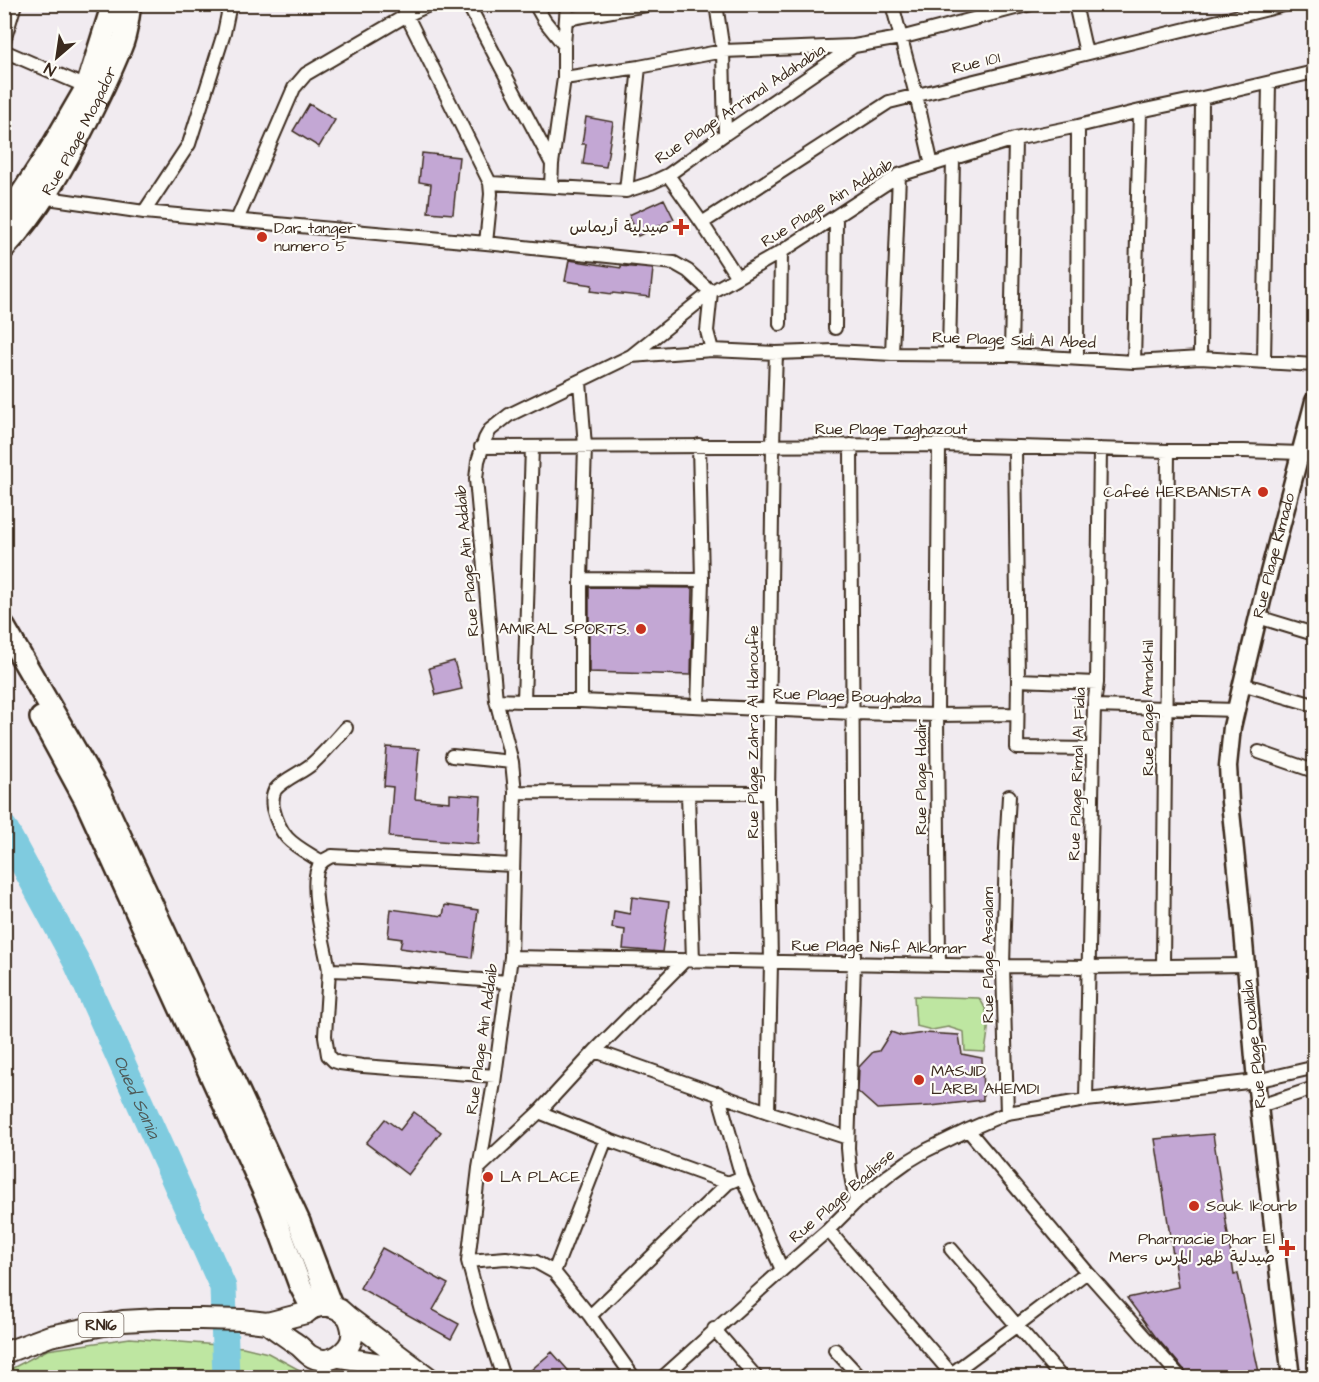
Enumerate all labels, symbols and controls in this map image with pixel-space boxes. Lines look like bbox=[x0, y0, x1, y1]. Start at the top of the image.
north arrow bbox=[27, 27, 87, 87]
street label: Rue Plage Arrimal Adahabia bbox=[651, 39, 830, 170]
street label: Rue 101 bbox=[950, 46, 1002, 80]
text: N bbox=[40, 57, 60, 81]
street label: Rue Plage Mogador bbox=[36, 62, 122, 200]
street label: Rue Plage Ain Addaib bbox=[757, 153, 898, 253]
place label: صيدلية أريماس bbox=[570, 216, 669, 238]
place label: Dar tanger numero 5 bbox=[274, 217, 356, 257]
marker: صيدلية أريماس bbox=[674, 220, 688, 234]
marker: Dar tanger numero 5 bbox=[255, 230, 269, 244]
street label: Rue Plage Sidi Al Abed bbox=[932, 326, 1096, 355]
street label: Rue Plage Taghazout bbox=[815, 418, 968, 441]
place label: Cafeé HERBANISTA bbox=[1103, 481, 1251, 503]
street label: Rue Plage Ain Addaib bbox=[449, 484, 486, 638]
marker: Cafeé HERBANISTA bbox=[1256, 485, 1270, 499]
street label: Rue Plage Kimado bbox=[1247, 490, 1300, 620]
place label: AMIRAL SPORTS. bbox=[499, 618, 629, 640]
marker: AMIRAL SPORTS. bbox=[634, 622, 648, 636]
street label: Rue Plage Zahra Al Hanoufie bbox=[742, 625, 765, 839]
street label: Rue Plage Annakhil bbox=[1137, 640, 1160, 776]
street label: Rue Plage Boughaba bbox=[772, 682, 922, 711]
street label: Rue Plage Rimal Al Fidia bbox=[1063, 687, 1092, 861]
street label: Rue Plage Hadir bbox=[910, 719, 933, 835]
street label: Rue Plage Assalam bbox=[977, 886, 1000, 1023]
street label: Rue Plage Nisf Alkamar bbox=[791, 934, 967, 961]
street label: Rue Plage Ain Addaib bbox=[461, 962, 504, 1116]
street label: Rue Plage Oualidia bbox=[1236, 978, 1273, 1110]
water label: Oued Sania bbox=[107, 1051, 167, 1143]
place label: MASJID LARBI AHEMDI bbox=[931, 1060, 1039, 1100]
marker: MASJID LARBI AHEMDI bbox=[912, 1073, 926, 1087]
street label: Rue Plage Badisse bbox=[784, 1144, 901, 1249]
place label: LA PLACE bbox=[500, 1166, 581, 1188]
marker: LA PLACE bbox=[481, 1170, 495, 1184]
place label: Souk lkourb bbox=[1206, 1195, 1297, 1217]
marker: Souk lkourb bbox=[1187, 1199, 1201, 1213]
place label: Pharmacie Dhar El Mers صيدلية ظهر المرس bbox=[1109, 1228, 1275, 1268]
marker: Pharmacie Dhar El Mers صيدلية ظهر المرس bbox=[1280, 1241, 1294, 1255]
road number: RN16 bbox=[78, 1313, 124, 1337]

